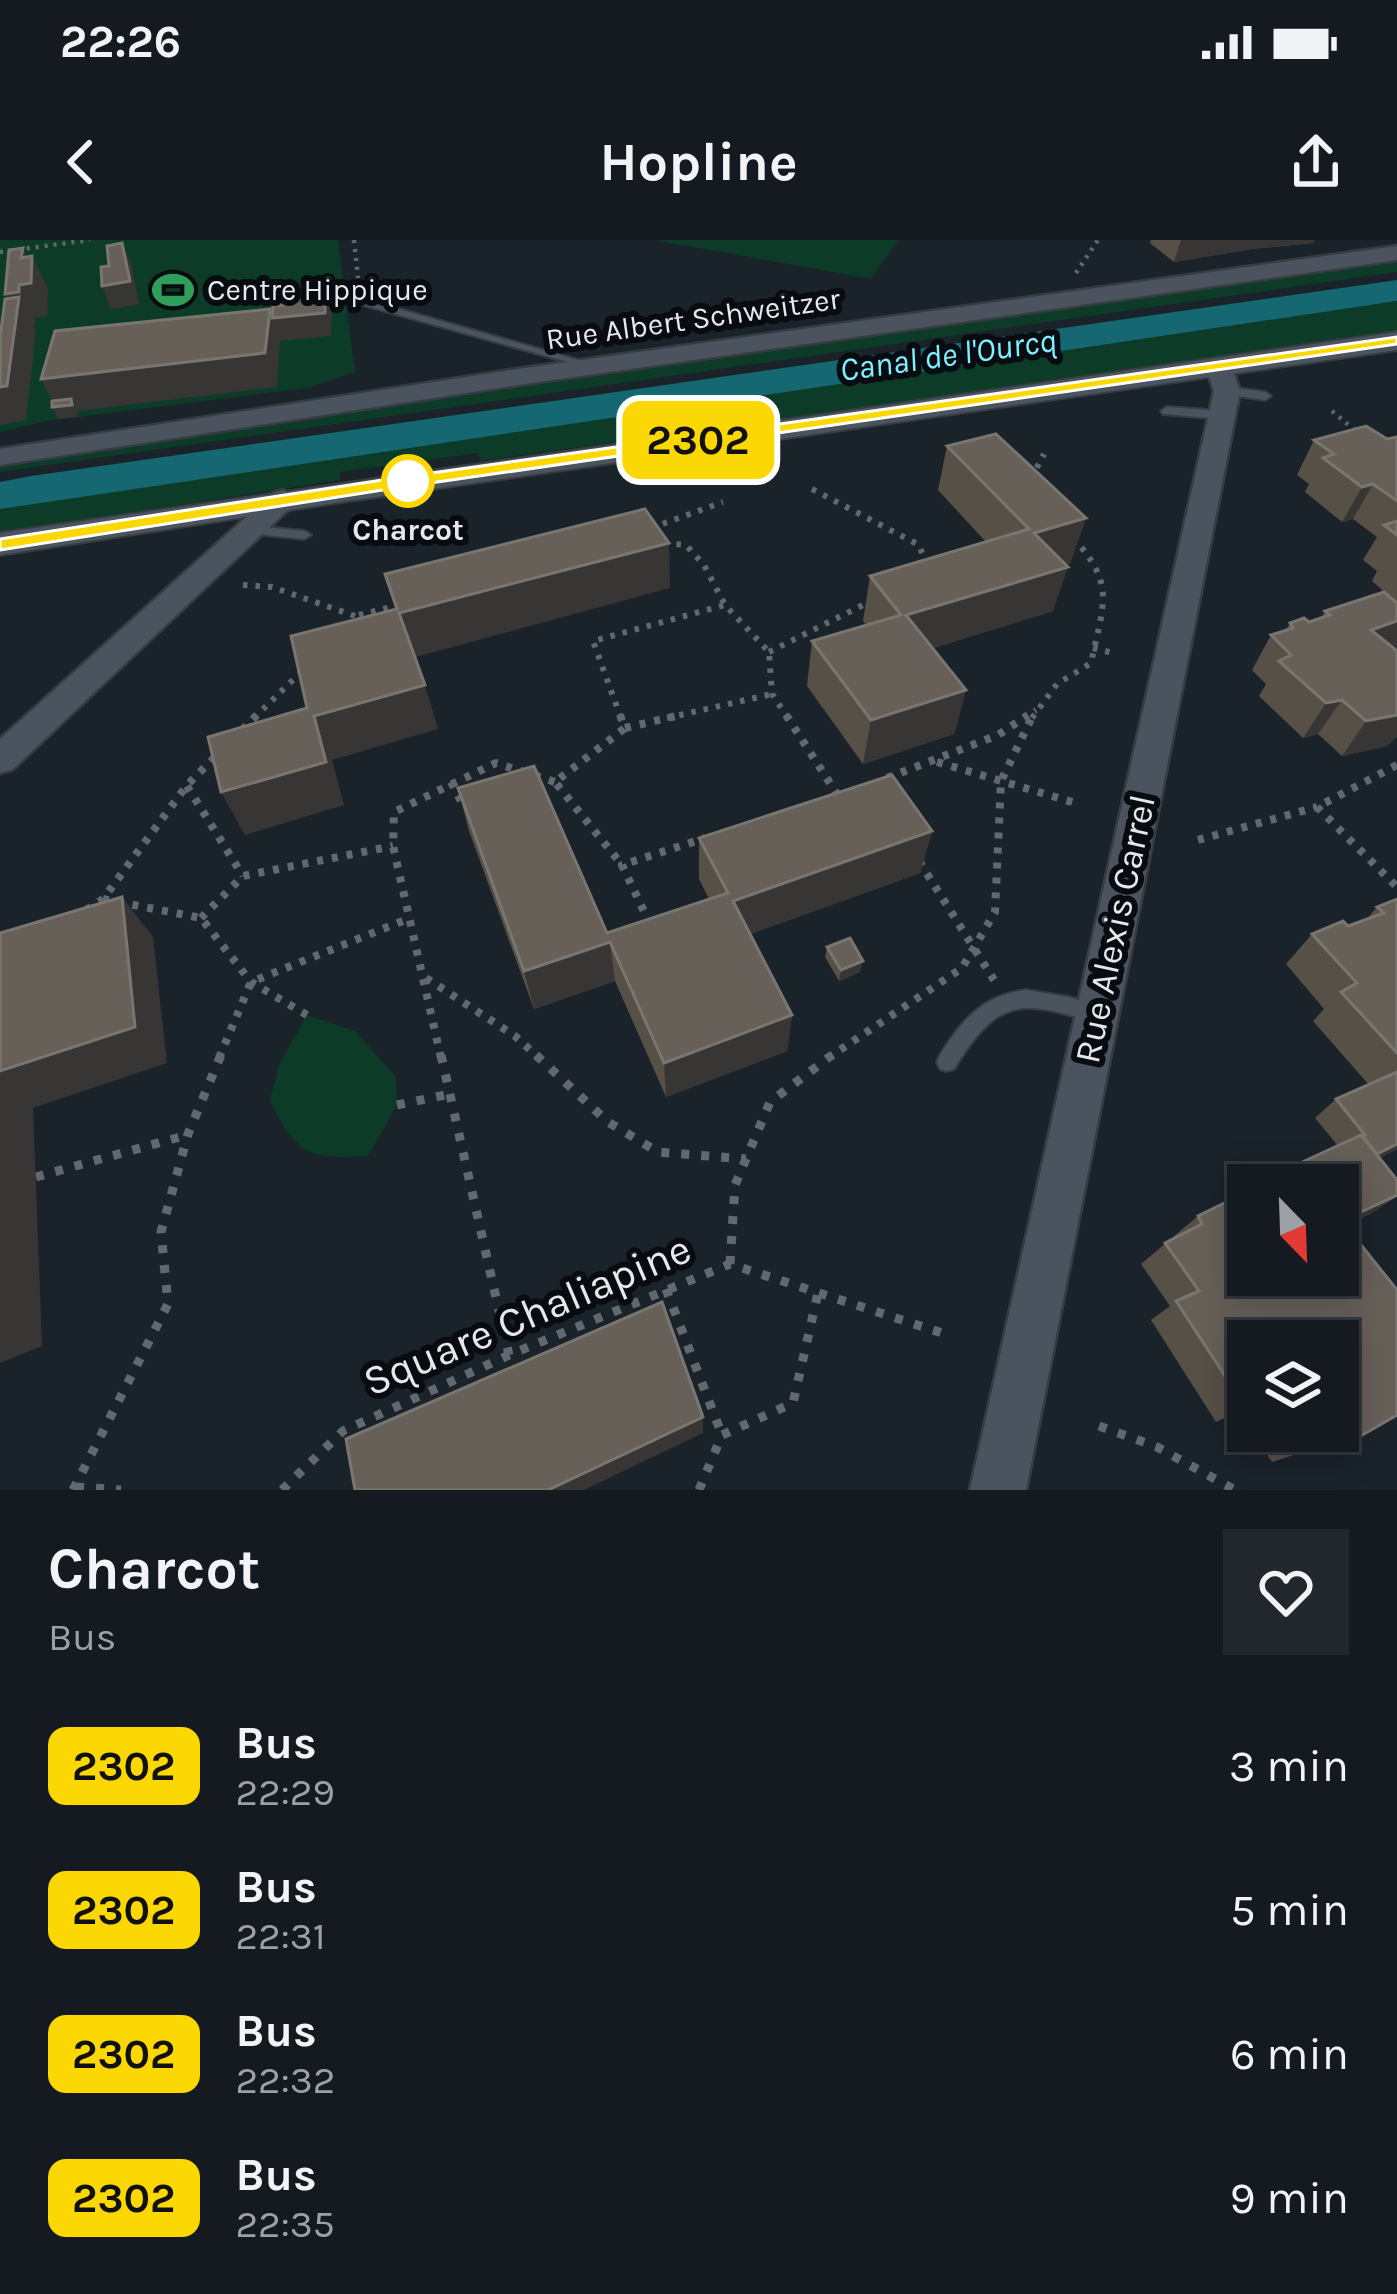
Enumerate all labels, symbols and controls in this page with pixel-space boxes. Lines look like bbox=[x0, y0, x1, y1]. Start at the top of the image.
text: 22:26 bbox=[60, 16, 181, 68]
icon: back bbox=[48, 129, 114, 195]
icon: share bbox=[1283, 129, 1349, 195]
text: Hopline bbox=[599, 130, 798, 194]
sports icon: Centre Hippique bbox=[150, 267, 196, 313]
place label: Centre Hippique bbox=[207, 272, 428, 308]
street label: Rue Albert Schweitzer bbox=[544, 281, 843, 357]
water label: Canal de l'Ourcq bbox=[837, 321, 1059, 389]
line badge: 2302 bbox=[614, 401, 782, 479]
text: 2302 bbox=[646, 415, 750, 465]
marker: Charcot bbox=[383, 456, 433, 506]
place label: Charcot bbox=[352, 512, 464, 548]
street label: Rue Alexis Carrel bbox=[1066, 791, 1164, 1067]
north arrow bbox=[1227, 1164, 1359, 1296]
map controls bbox=[1227, 1164, 1359, 1452]
street label: Square Chaliapine bbox=[356, 1223, 698, 1407]
button: layers bbox=[1227, 1320, 1359, 1452]
button: heart bbox=[1223, 1529, 1349, 1655]
text: Charcot bbox=[48, 1536, 260, 1602]
text: Bus bbox=[48, 1614, 116, 1660]
text: Bus bbox=[236, 1717, 317, 1769]
text: 3 min bbox=[1229, 1740, 1349, 1792]
text: 2302 bbox=[72, 1741, 176, 1791]
text: 22:29 bbox=[236, 1769, 335, 1815]
text: Bus bbox=[236, 1861, 317, 1913]
text: 5 min bbox=[1230, 1884, 1349, 1936]
text: 2302 bbox=[72, 1885, 176, 1935]
text: 22:31 bbox=[236, 1913, 326, 1959]
text: Bus bbox=[236, 2005, 317, 2057]
text: 6 min bbox=[1230, 2028, 1349, 2080]
text: 2302 bbox=[72, 2029, 176, 2079]
text: 22:32 bbox=[236, 2057, 335, 2103]
text: Bus bbox=[236, 2149, 317, 2201]
text: 9 min bbox=[1230, 2172, 1349, 2224]
text: 2302 bbox=[72, 2173, 176, 2223]
text: 22:35 bbox=[236, 2201, 335, 2247]

